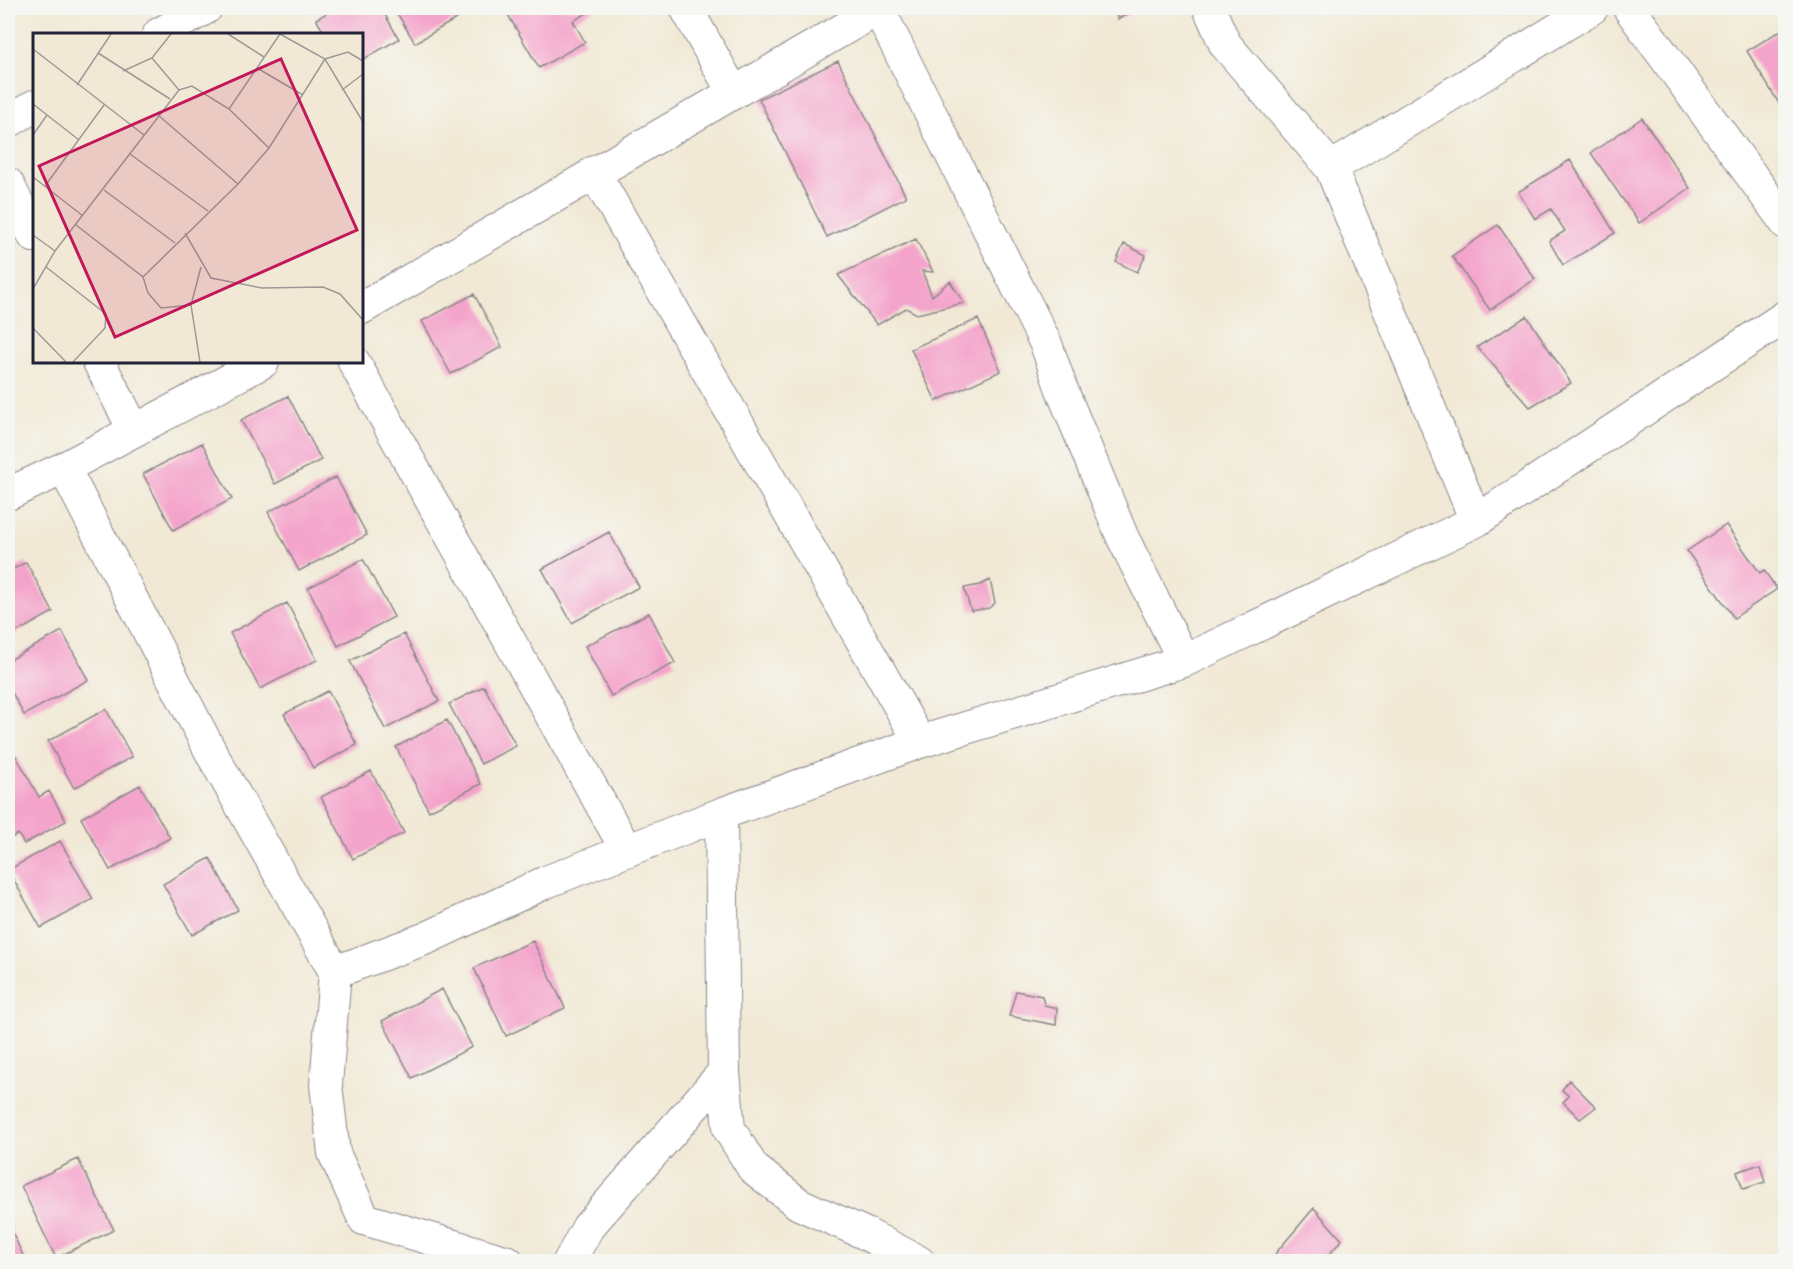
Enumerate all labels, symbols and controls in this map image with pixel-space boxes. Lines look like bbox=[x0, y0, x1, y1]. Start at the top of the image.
inset map bbox=[33, 33, 363, 363]

